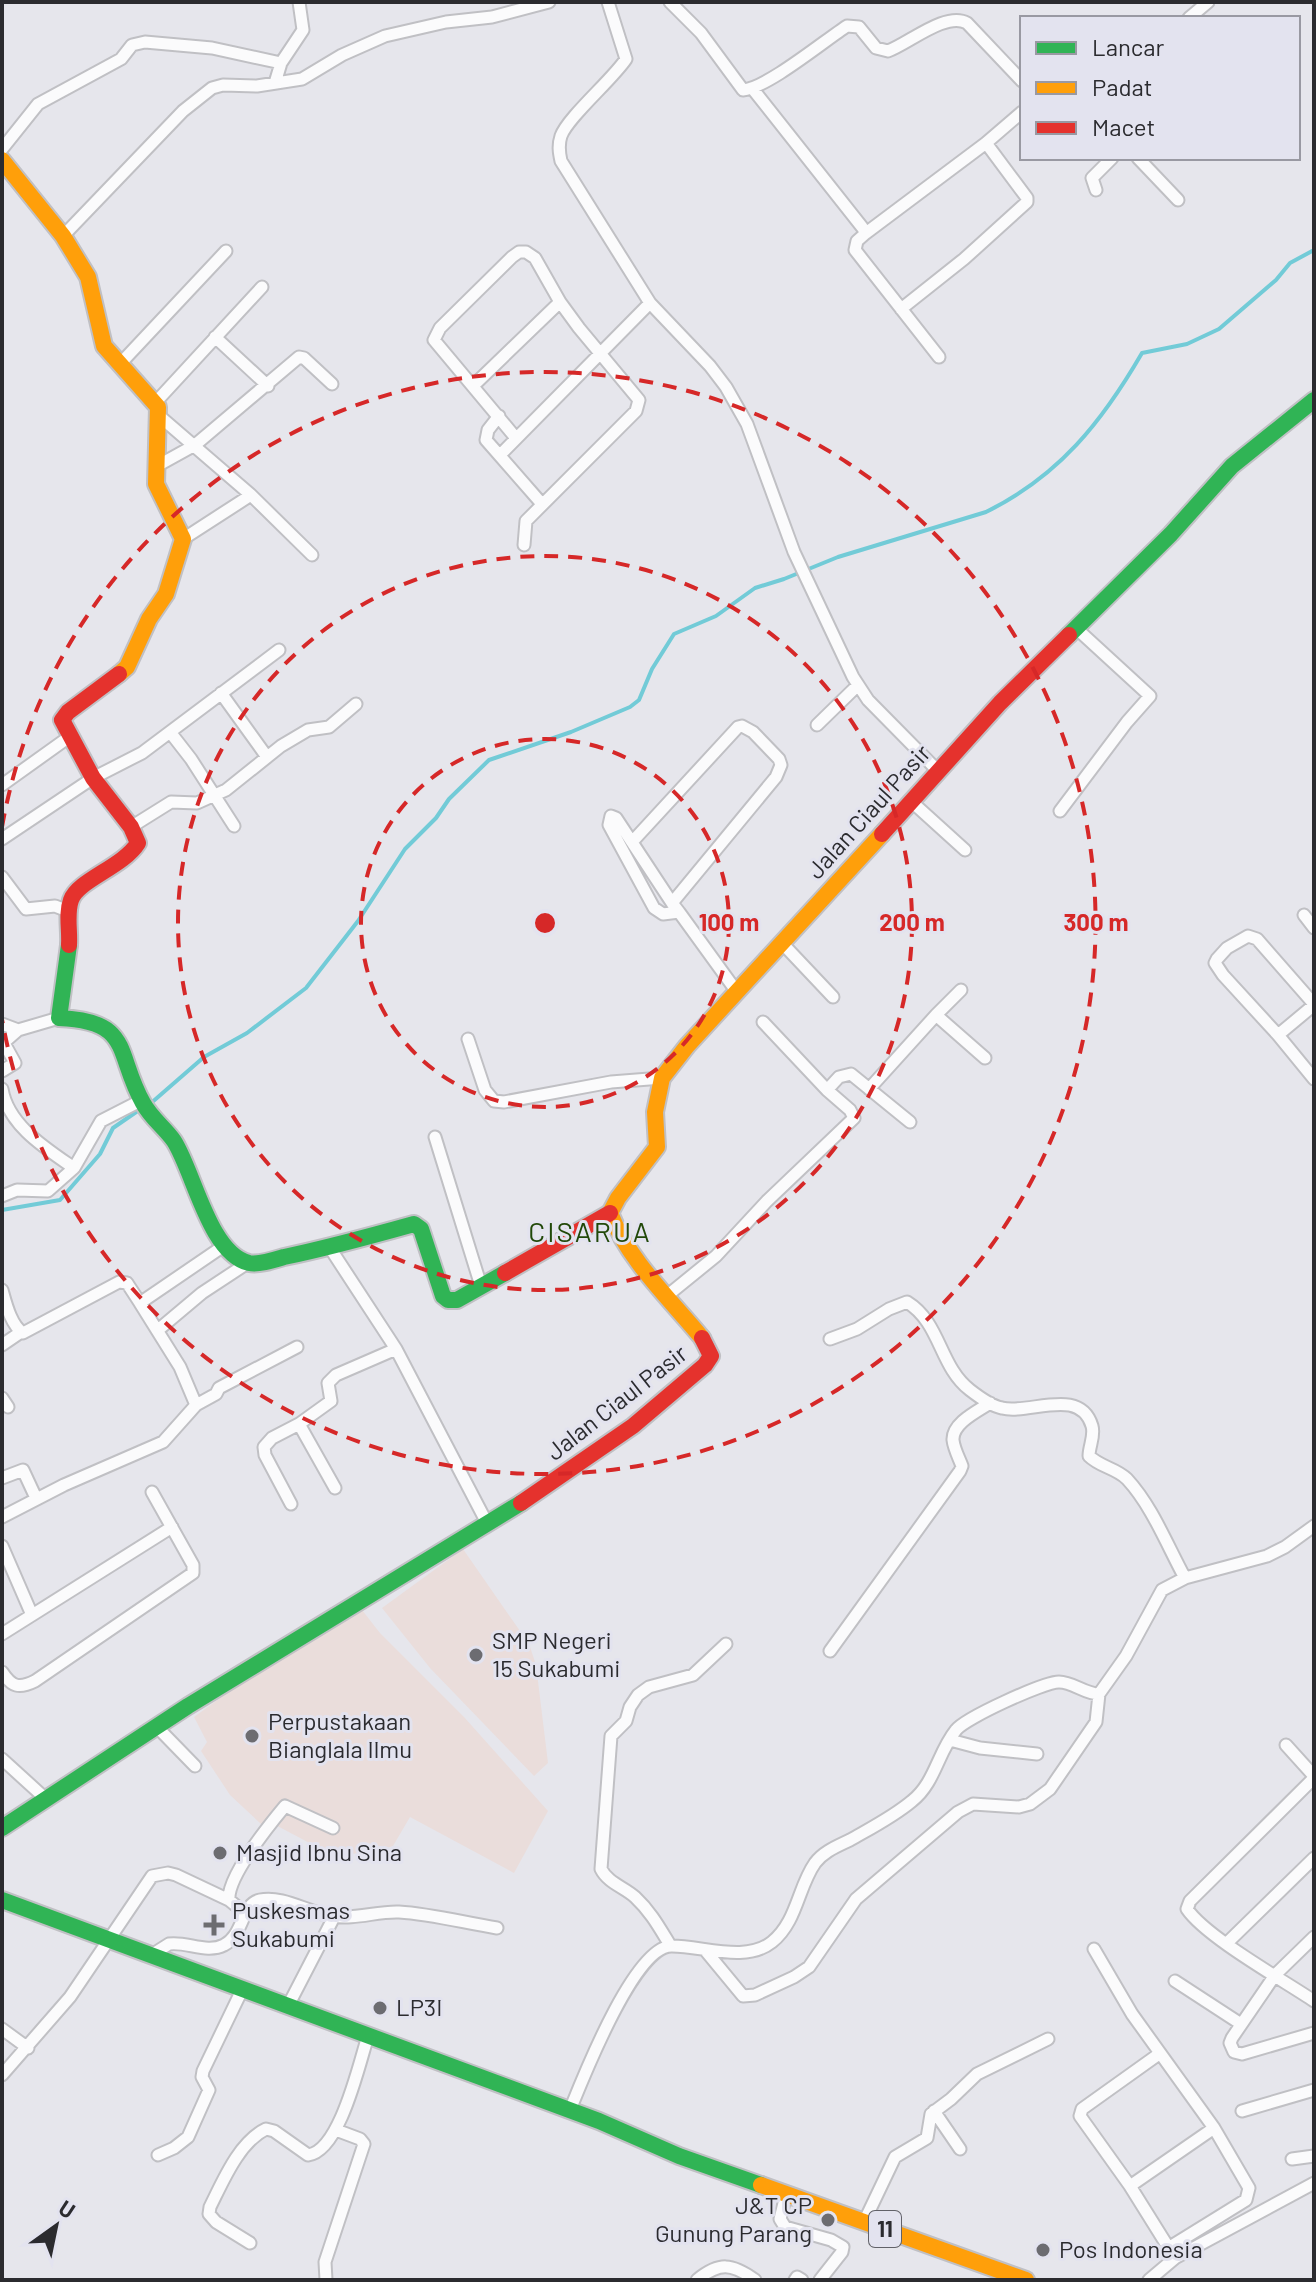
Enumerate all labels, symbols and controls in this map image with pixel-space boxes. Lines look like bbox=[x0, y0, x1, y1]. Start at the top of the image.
legend bbox=[1020, 16, 1300, 160]
text: Lancar bbox=[1092, 32, 1164, 61]
text: Padat bbox=[1092, 72, 1152, 101]
text: Macet bbox=[1092, 112, 1155, 141]
street label: Jalan Ciaul Pasir bbox=[800, 738, 936, 884]
text: 100 m bbox=[699, 907, 759, 936]
text: 200 m bbox=[879, 907, 945, 936]
text: 300 m bbox=[1063, 907, 1129, 936]
centre of rings bbox=[531, 909, 559, 937]
district label: CISARUA bbox=[528, 1214, 652, 1248]
street label: Jalan Ciaul Pasir bbox=[540, 1338, 692, 1466]
place label: SMP Negeri 15 Sukabumi bbox=[492, 1625, 620, 1682]
marker: SMP Negeri 15 Sukabumi bbox=[467, 1646, 485, 1664]
place label: Perpustakaan Bianglala Ilmu bbox=[268, 1706, 412, 1763]
marker: Perpustakaan Bianglala Ilmu bbox=[243, 1727, 261, 1745]
place label: Masjid Ibnu Sina bbox=[236, 1837, 402, 1866]
marker: Masjid Ibnu Sina bbox=[211, 1844, 229, 1862]
place label: Puskesmas Sukabumi bbox=[232, 1895, 350, 1952]
marker: Puskesmas Sukabumi bbox=[203, 1914, 225, 1936]
place label: LP3I bbox=[396, 1992, 442, 2021]
marker: LP3I bbox=[371, 1999, 389, 2017]
north arrow bbox=[16, 2186, 96, 2266]
place label: J&T CP Gunung Parang bbox=[655, 2190, 812, 2247]
text: U bbox=[55, 2194, 80, 2223]
marker: J&T CP Gunung Parang bbox=[819, 2211, 837, 2229]
road number: 11 bbox=[869, 2211, 901, 2247]
place label: Pos Indonesia bbox=[1059, 2234, 1203, 2263]
marker: Pos Indonesia bbox=[1034, 2241, 1052, 2259]

